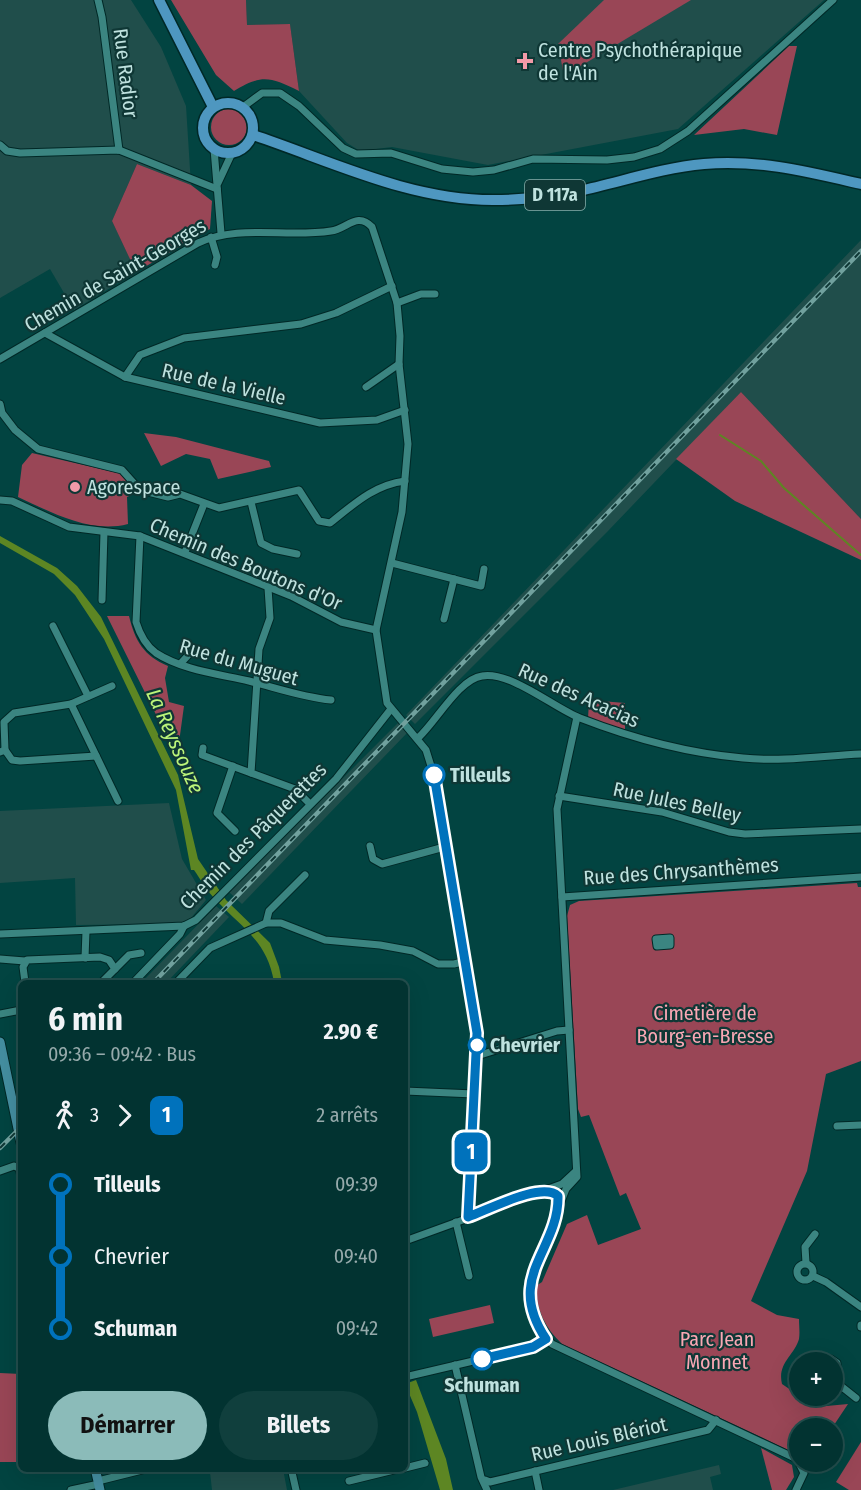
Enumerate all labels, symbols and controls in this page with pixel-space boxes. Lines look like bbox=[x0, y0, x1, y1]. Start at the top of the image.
street label: Rue Radior bbox=[109, 27, 143, 119]
place label: Centre Psychothérapique de l'Ain bbox=[538, 38, 742, 85]
marker: Centre Psychothérapique de l'Ain bbox=[516, 52, 534, 70]
road number: D 117a bbox=[525, 180, 585, 210]
street label: Chemin de Saint-Georges bbox=[20, 213, 210, 337]
street label: Rue de la Vielle bbox=[160, 358, 288, 410]
place label: Agorespace bbox=[87, 475, 180, 499]
marker: Agorespace bbox=[68, 480, 82, 494]
street label: Chemin des Boutons d'Or bbox=[146, 513, 346, 615]
street label: Rue du Muguet bbox=[177, 634, 302, 691]
street label: Rue des Acacias bbox=[515, 658, 643, 732]
water label: La Reyssouze bbox=[140, 685, 210, 798]
street label: Chemin des Pâquerettes bbox=[175, 758, 331, 914]
place label: Tilleuls bbox=[450, 763, 511, 787]
marker: Tilleuls bbox=[423, 764, 445, 786]
street label: Rue Jules Belley bbox=[611, 777, 743, 827]
street label: Rue des Chrysanthèmes bbox=[583, 852, 779, 890]
text: 6 min bbox=[48, 999, 123, 1039]
park label: Cimetière de Bourg-en-Bresse bbox=[637, 1001, 774, 1048]
text: 2.90 € bbox=[324, 1018, 378, 1045]
place label: Chevrier bbox=[490, 1033, 561, 1057]
marker: Chevrier bbox=[468, 1036, 486, 1054]
text: 09:36 – 09:42 · Bus bbox=[48, 1042, 196, 1066]
icon: walk bbox=[48, 1099, 81, 1132]
icon: forward bbox=[108, 1099, 141, 1132]
text: 1 bbox=[162, 1102, 171, 1128]
text: 3 bbox=[90, 1103, 99, 1127]
text: 2 arrêts bbox=[316, 1103, 378, 1127]
line badge: 1 bbox=[452, 1132, 490, 1172]
text: 1 bbox=[467, 1139, 475, 1165]
text: Tilleuls bbox=[94, 1171, 161, 1198]
text: 09:39 bbox=[335, 1172, 378, 1196]
text: Chevrier bbox=[94, 1243, 169, 1270]
text: 09:40 bbox=[334, 1244, 378, 1268]
text: Schuman bbox=[94, 1315, 177, 1342]
text: 09:42 bbox=[336, 1316, 378, 1340]
park label: Parc Jean Monnet bbox=[680, 1327, 754, 1374]
marker: Schuman bbox=[471, 1348, 493, 1370]
map controls bbox=[789, 1352, 843, 1472]
button: + bbox=[789, 1352, 843, 1406]
place label: Schuman bbox=[444, 1373, 520, 1397]
button: Démarrer bbox=[48, 1391, 207, 1460]
button: Billets bbox=[219, 1391, 378, 1460]
street label: Rue Louis Blériot bbox=[529, 1412, 670, 1466]
button: − bbox=[789, 1418, 843, 1472]

